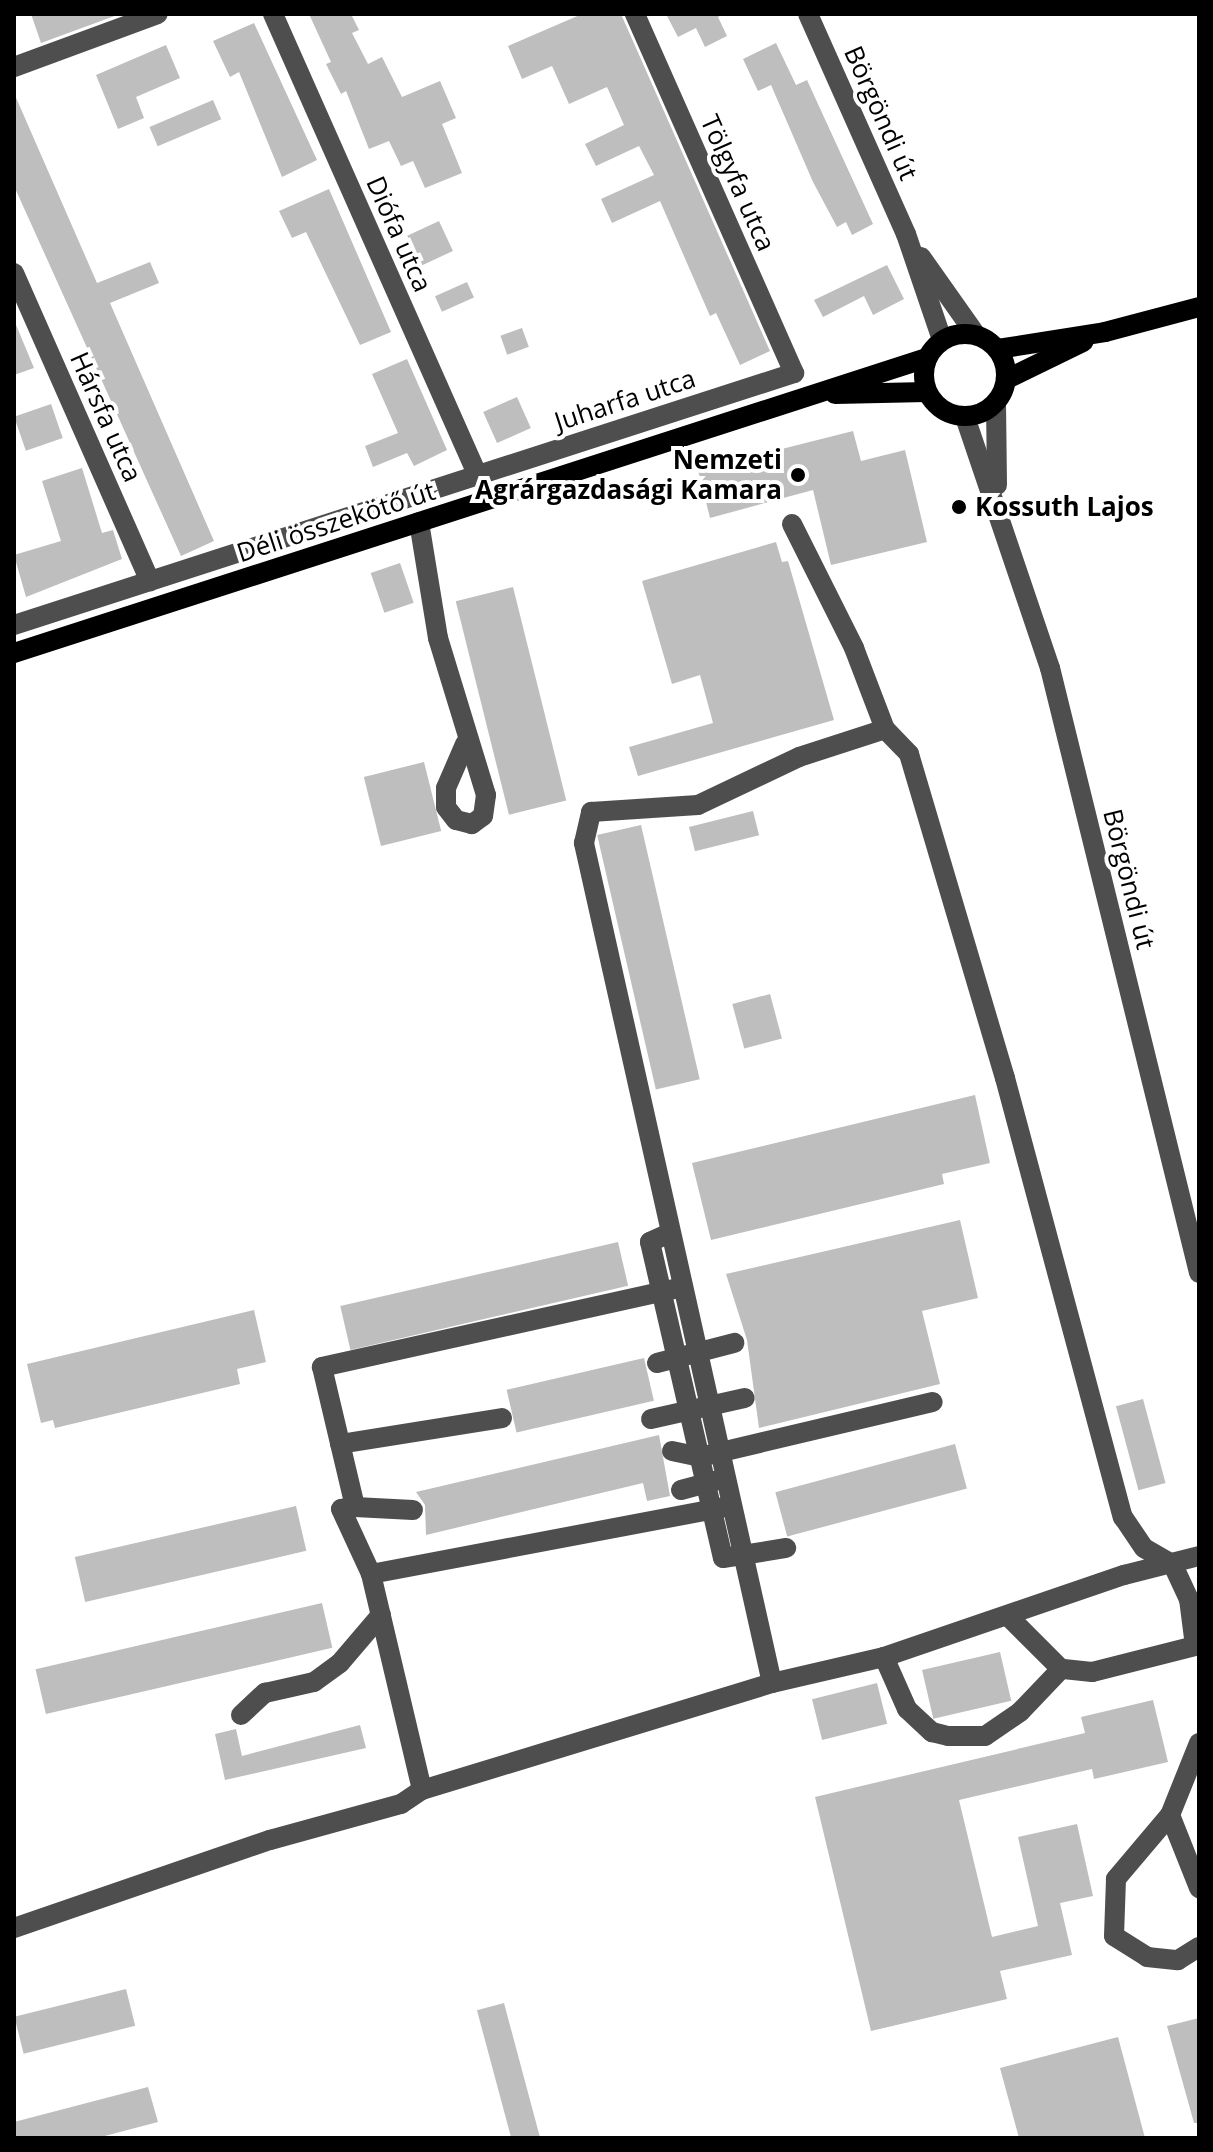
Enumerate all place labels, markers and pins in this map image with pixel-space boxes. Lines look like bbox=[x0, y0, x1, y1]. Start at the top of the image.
place label: Nemzeti Agrárgazdasági Kamara bbox=[475, 444, 782, 506]
marker: Nemzeti Agrárgazdasági Kamara bbox=[789, 466, 807, 484]
place label: Kossuth Lajos bbox=[975, 491, 1154, 523]
marker: Kossuth Lajos bbox=[950, 498, 968, 516]

